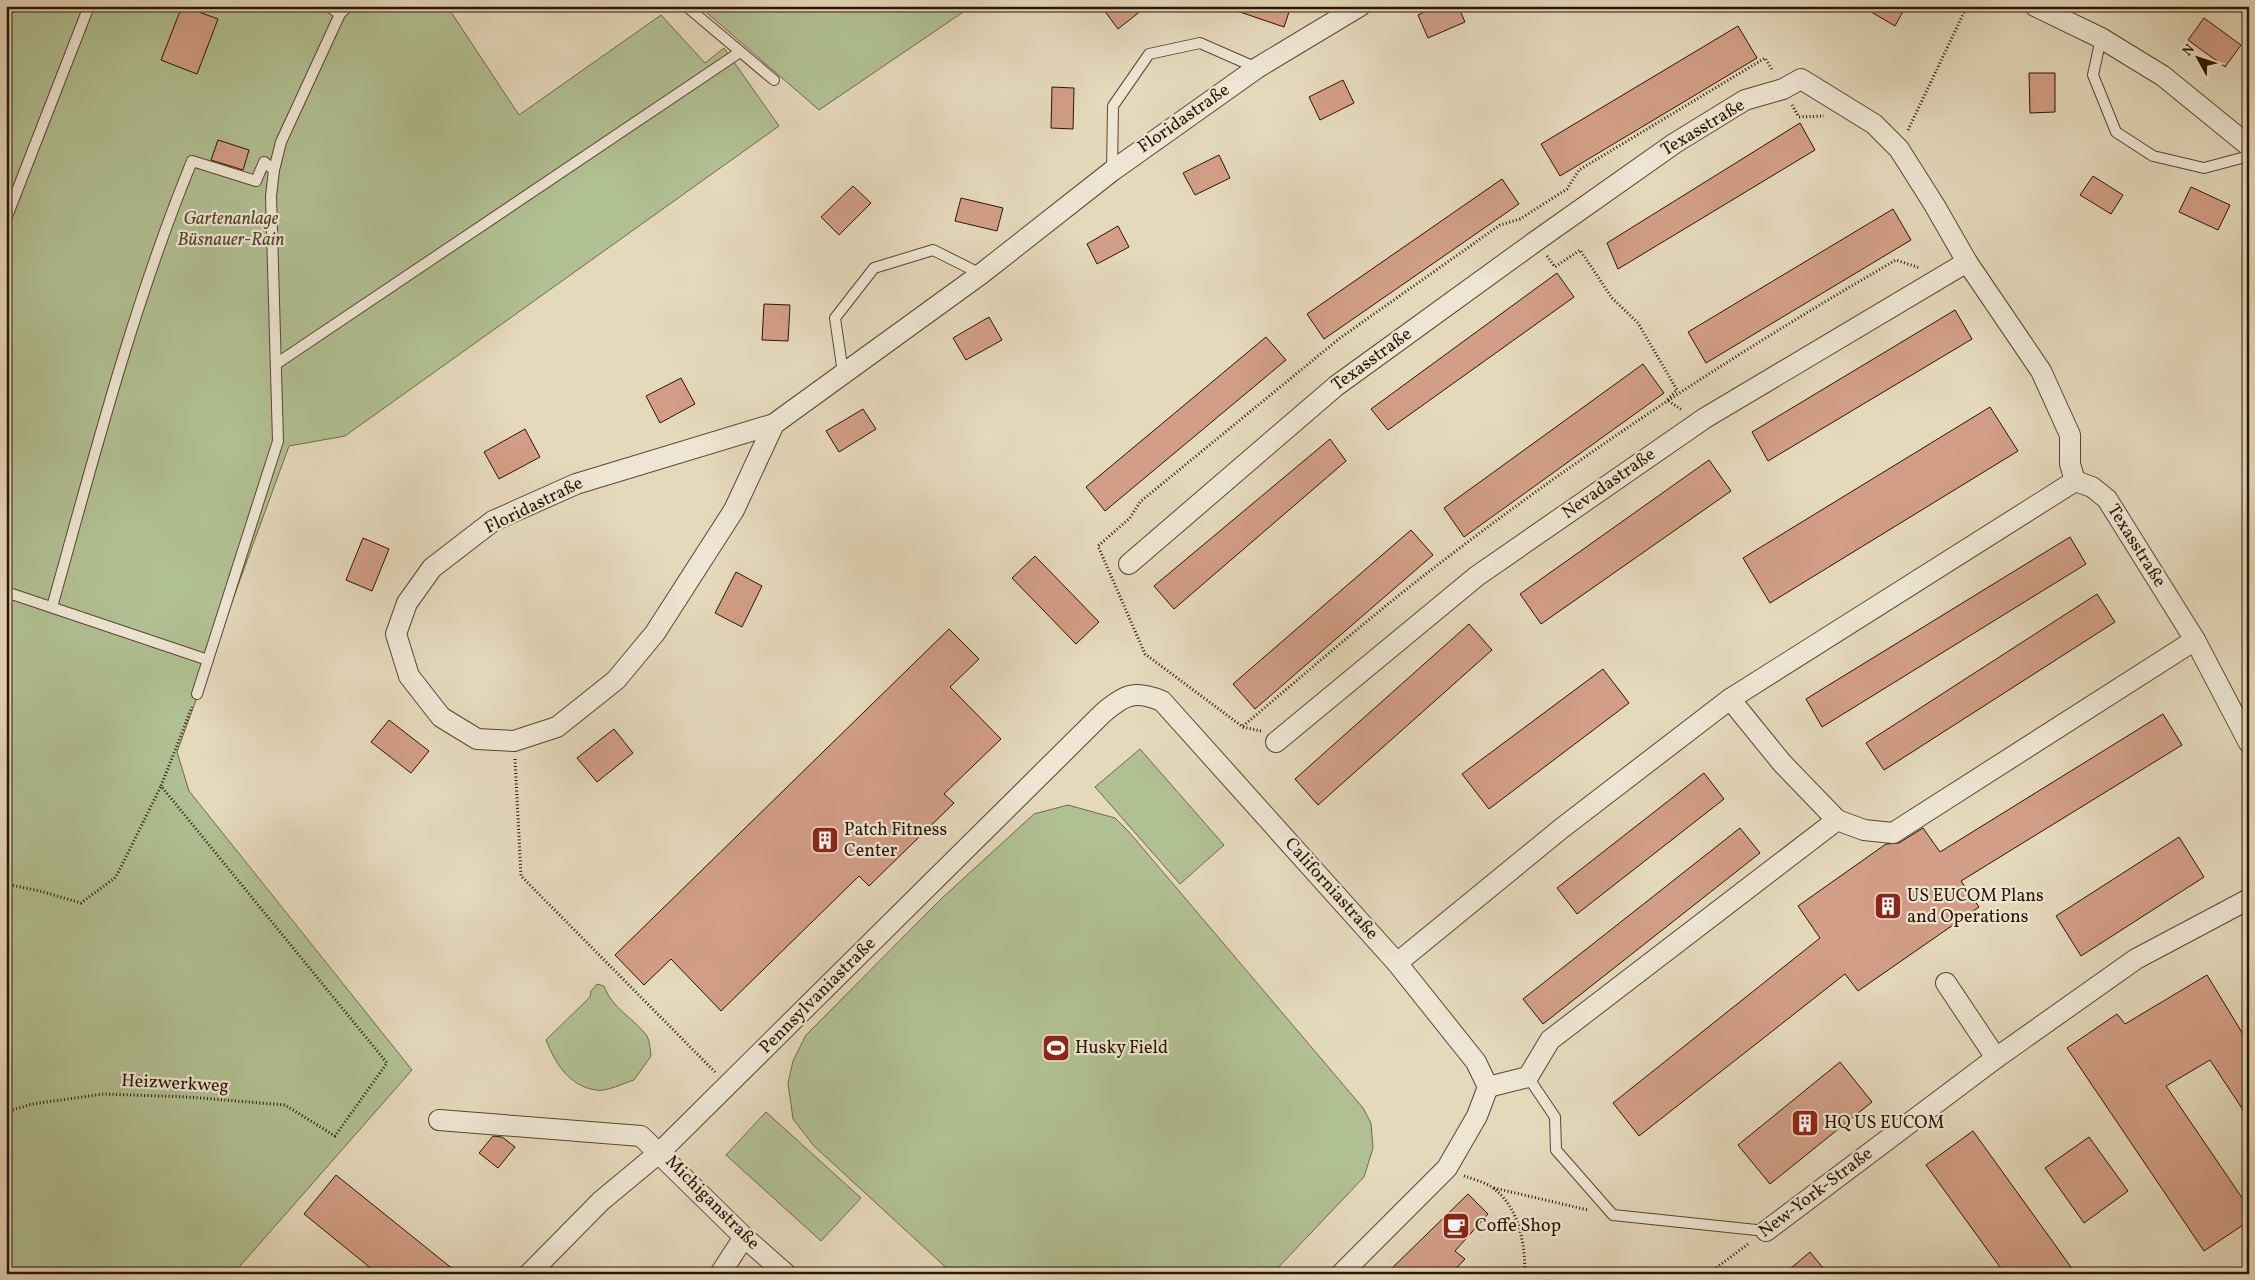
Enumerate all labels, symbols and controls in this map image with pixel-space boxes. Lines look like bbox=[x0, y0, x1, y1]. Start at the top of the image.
north arrow bbox=[2172, 32, 2222, 82]
text: N bbox=[2179, 41, 2200, 61]
street label: Floridastraße bbox=[1133, 78, 1235, 160]
street label: Texasstraße bbox=[1656, 93, 1750, 163]
park label: Gartenanlage Büsnauer-Rain bbox=[177, 207, 285, 253]
street label: Texasstraße bbox=[1327, 322, 1417, 398]
street label: Nevadastraße bbox=[1557, 442, 1661, 526]
street label: Floridastraße bbox=[480, 471, 588, 541]
street label: Texasstraße bbox=[2101, 500, 2171, 592]
place label: Patch Fitness Center bbox=[844, 818, 947, 864]
building icon: Patch Fitness Center bbox=[810, 825, 840, 855]
street label: Californiastraße bbox=[1278, 832, 1384, 946]
place label: US EUCOM Plans and Operations bbox=[1907, 884, 2044, 930]
building icon: US EUCOM Plans and Operations bbox=[1873, 891, 1903, 921]
street label: Pennsylvaniastraße bbox=[754, 932, 882, 1060]
sports icon: Husky Field bbox=[1041, 1033, 1071, 1063]
place label: Husky Field bbox=[1075, 1036, 1168, 1061]
street label: Heizwerkweg bbox=[121, 1069, 229, 1099]
building icon: HQ US EUCOM bbox=[1790, 1108, 1820, 1138]
place label: HQ US EUCOM bbox=[1824, 1111, 1945, 1136]
street label: New-York-Straße bbox=[1754, 1142, 1878, 1244]
street label: Michiganstraße bbox=[659, 1150, 765, 1256]
cafe icon: Coffe Shop bbox=[1441, 1211, 1471, 1241]
place label: Coffe Shop bbox=[1475, 1214, 1561, 1239]

